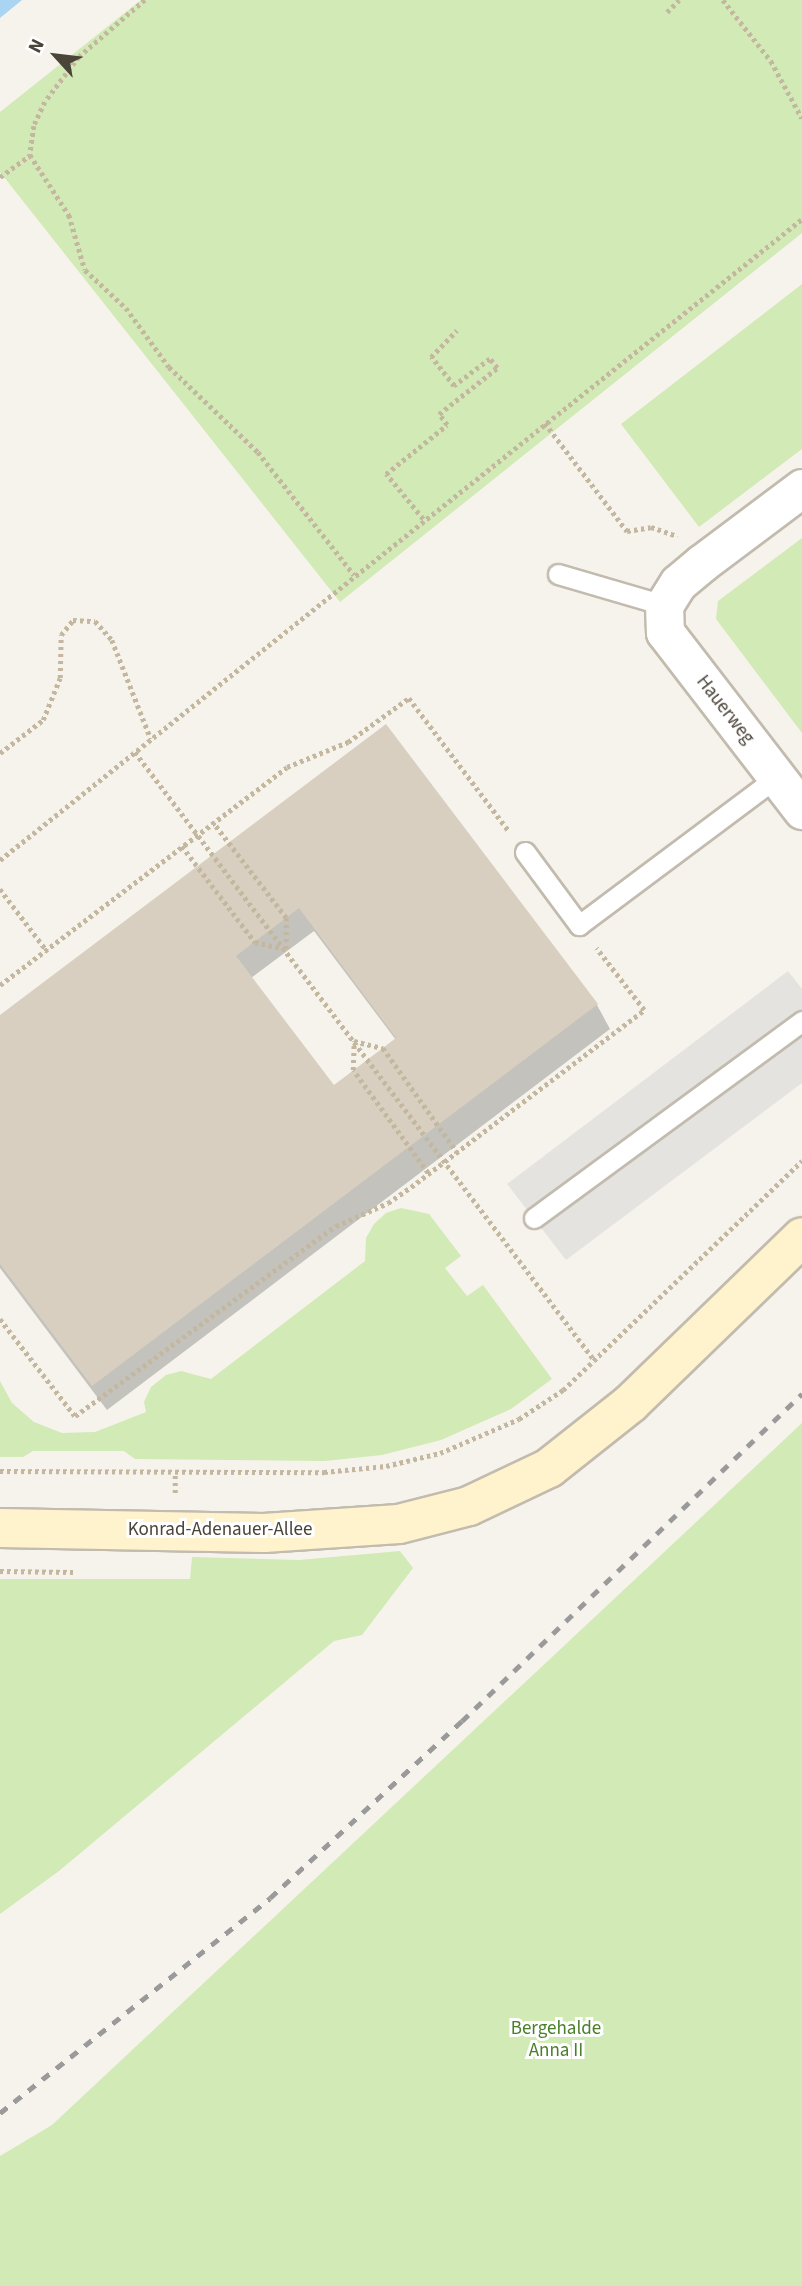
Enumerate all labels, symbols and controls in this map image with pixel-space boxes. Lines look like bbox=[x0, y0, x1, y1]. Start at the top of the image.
north arrow bbox=[21, 21, 91, 91]
text: N bbox=[22, 34, 52, 58]
street label: Hauerweg bbox=[691, 671, 759, 749]
street label: Konrad-Adenauer-Allee bbox=[128, 1519, 312, 1541]
park label: Bergehalde Anna II bbox=[511, 2018, 601, 2062]

